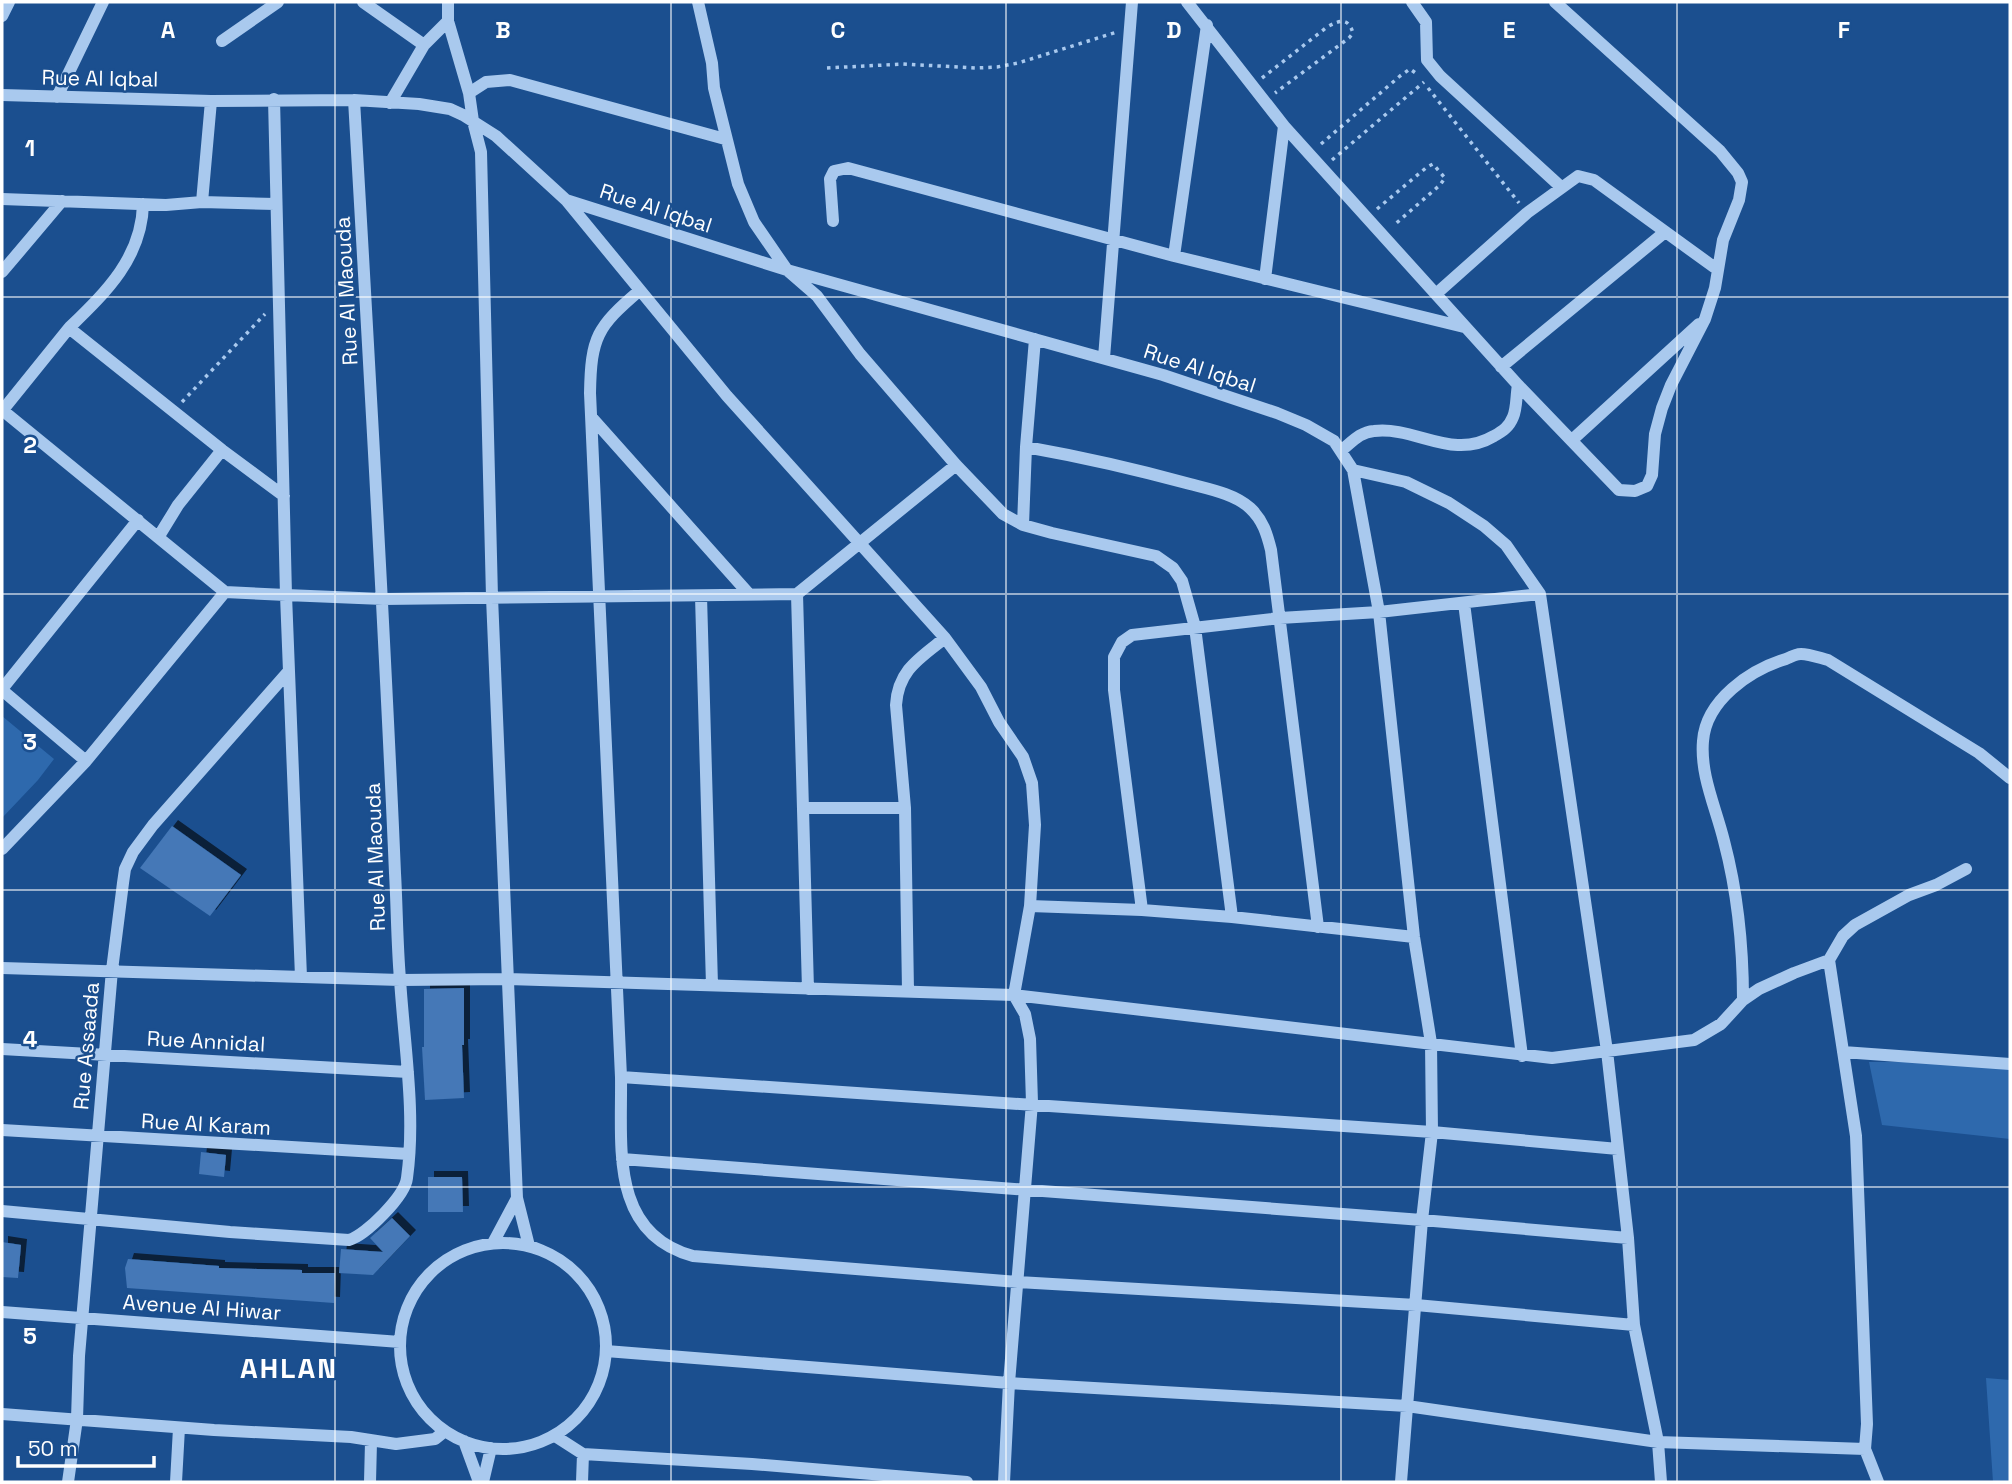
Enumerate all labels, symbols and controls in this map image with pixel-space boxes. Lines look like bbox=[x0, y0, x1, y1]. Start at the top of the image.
text: A bbox=[161, 15, 176, 45]
text: B bbox=[495, 15, 511, 45]
text: C bbox=[831, 15, 845, 45]
text: D bbox=[1166, 15, 1182, 45]
text: E bbox=[1503, 15, 1515, 45]
text: F bbox=[1838, 15, 1850, 45]
street label: Rue Al Iqbal bbox=[41, 63, 159, 93]
text: 1 bbox=[25, 133, 35, 163]
street label: Rue Al Iqbal bbox=[596, 177, 716, 239]
street label: Rue Al Maouda bbox=[329, 216, 363, 366]
street label: Rue Al Iqbal bbox=[1140, 337, 1260, 399]
text: 2 bbox=[23, 430, 37, 460]
text: 3 bbox=[23, 727, 37, 757]
street label: Rue Al Maouda bbox=[359, 782, 391, 932]
street label: Rue Assaada bbox=[67, 981, 105, 1111]
text: 4 bbox=[23, 1024, 38, 1054]
street label: Rue Annidal bbox=[146, 1024, 266, 1058]
street label: Rue Al Karam bbox=[140, 1107, 272, 1141]
street label: Avenue Al Hiwar bbox=[122, 1288, 282, 1326]
text: 5 bbox=[23, 1321, 37, 1351]
district label: AHLAN bbox=[240, 1350, 338, 1386]
scale bar bbox=[18, 1424, 154, 1468]
text: 50 m bbox=[28, 1435, 78, 1462]

